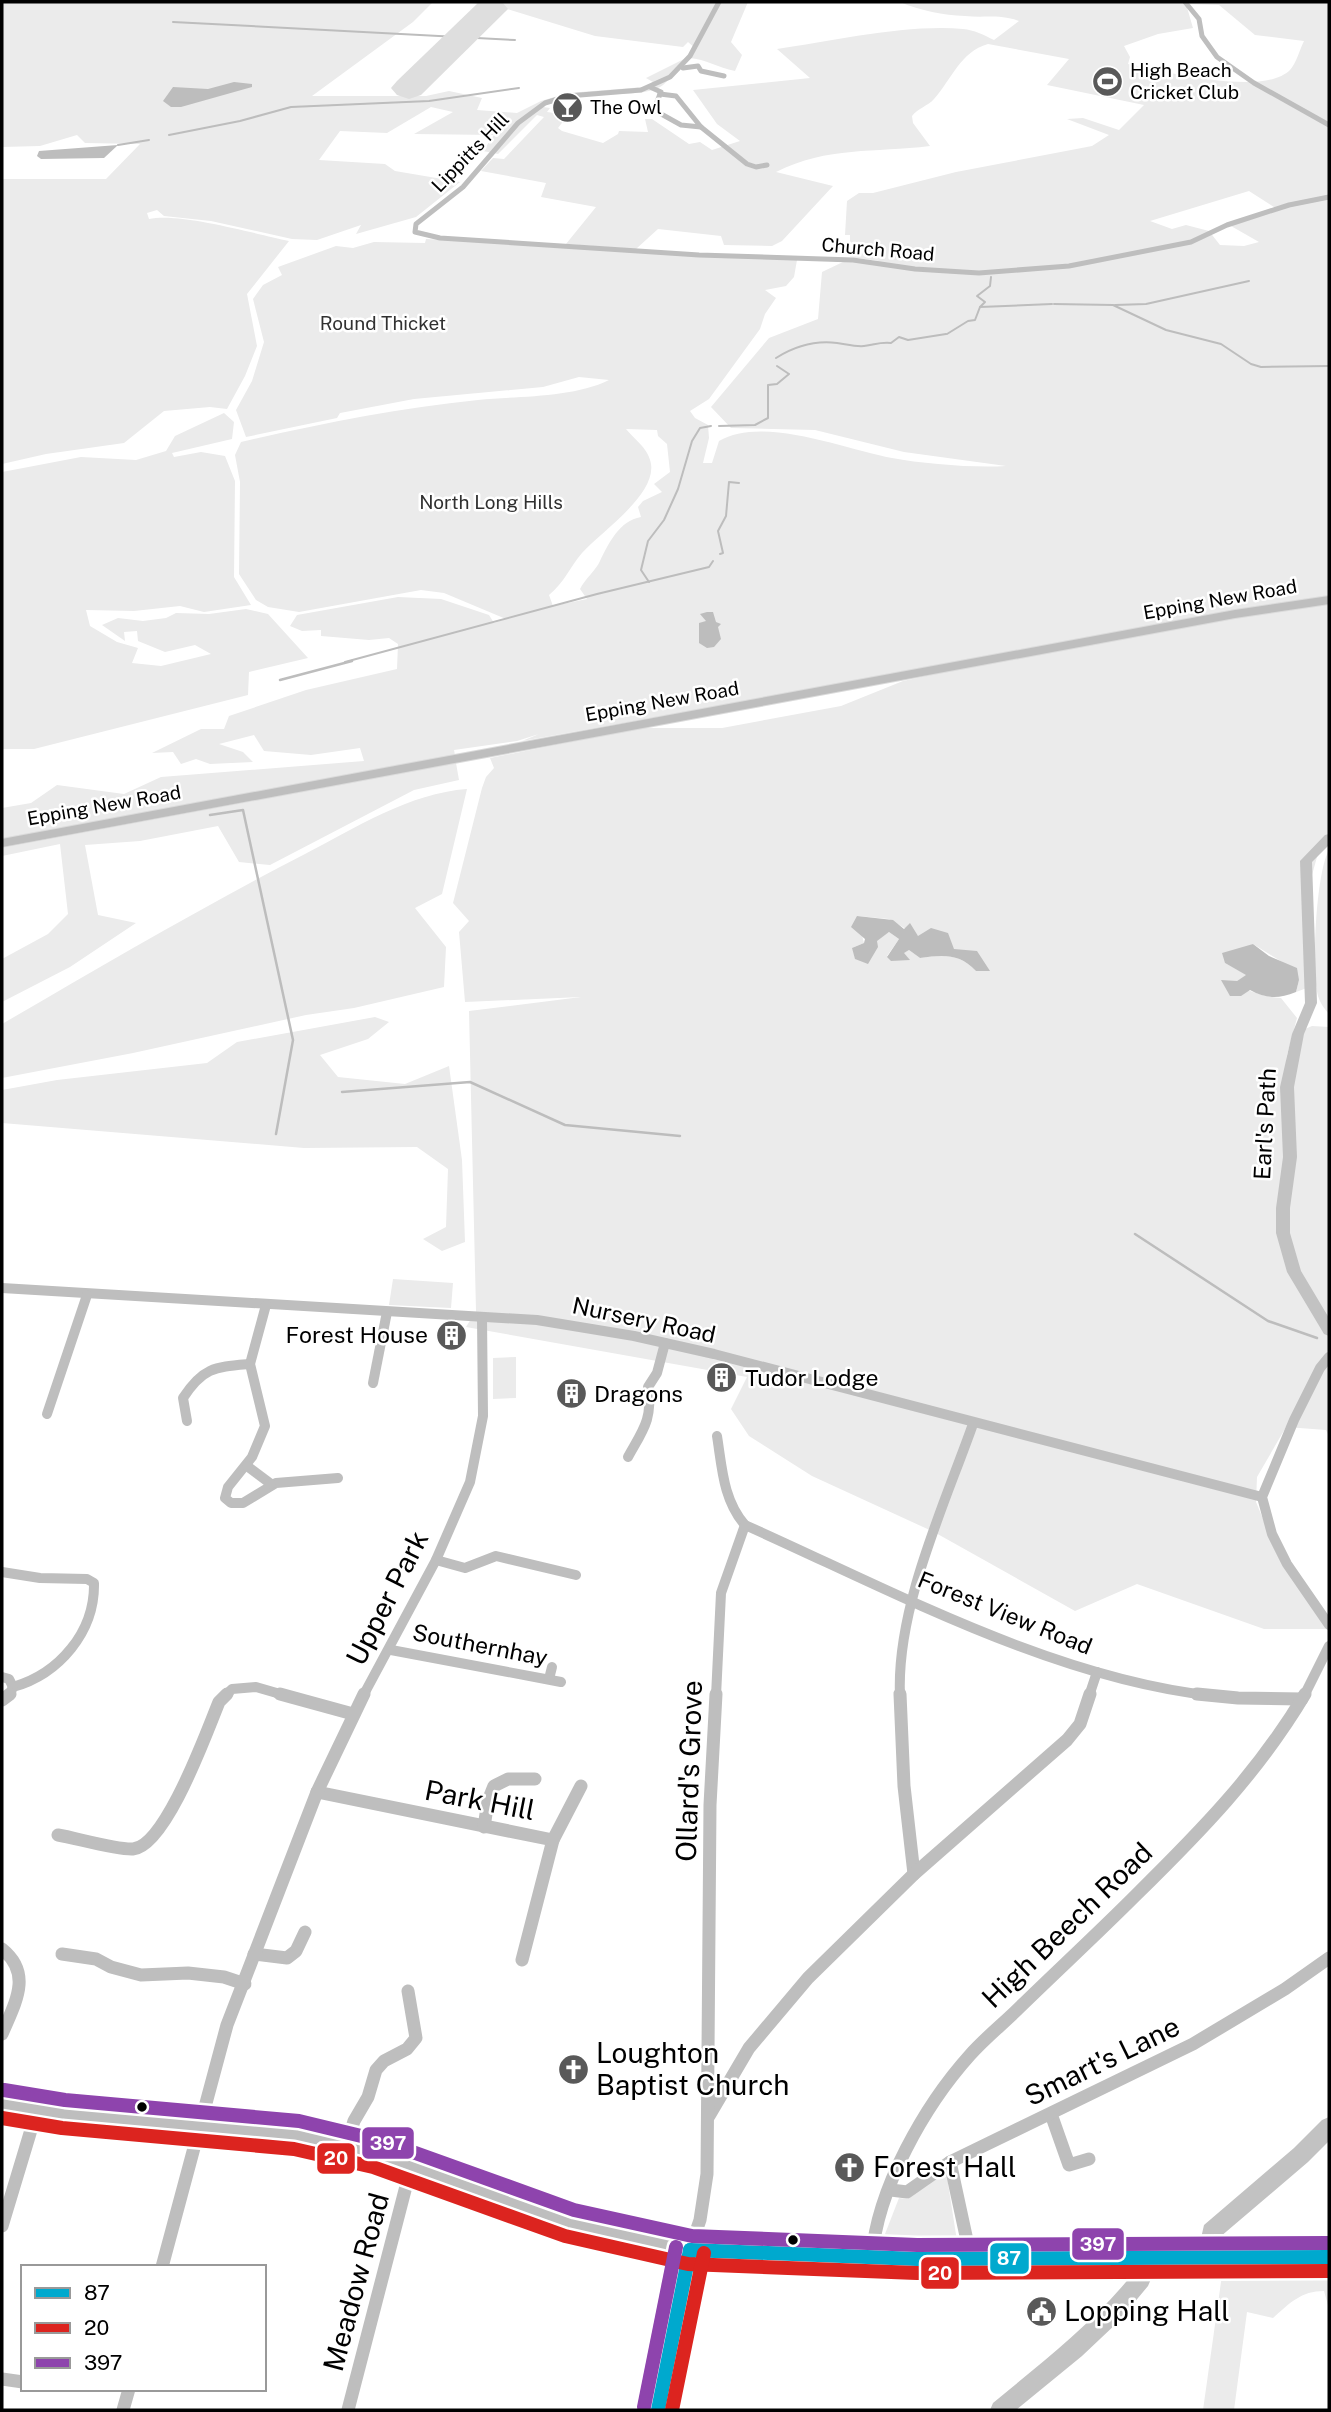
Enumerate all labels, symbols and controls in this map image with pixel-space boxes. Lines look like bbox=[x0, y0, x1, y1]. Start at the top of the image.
place label: High Beach Cricket Club bbox=[1130, 59, 1239, 103]
sports icon: High Beach Cricket Club bbox=[1090, 64, 1124, 98]
bar icon: The Owl bbox=[550, 90, 584, 124]
place label: The Owl bbox=[590, 96, 662, 118]
street label: Lippitts Hill bbox=[427, 108, 513, 196]
street label: Church Road bbox=[821, 233, 935, 265]
park label: Round Thicket bbox=[320, 312, 446, 334]
park label: North Long Hills bbox=[419, 491, 563, 513]
street label: Epping New Road bbox=[1141, 575, 1299, 623]
street label: Epping New Road bbox=[583, 677, 741, 725]
street label: Epping New Road bbox=[25, 781, 183, 829]
street label: Earl's Path bbox=[1248, 1067, 1281, 1180]
street label: Nursery Road bbox=[570, 1291, 718, 1348]
building icon: Forest House bbox=[434, 1318, 468, 1352]
place label: Forest House bbox=[286, 1321, 428, 1348]
building icon: Tudor Lodge bbox=[705, 1361, 739, 1395]
place label: Tudor Lodge bbox=[745, 1364, 879, 1391]
building icon: Dragons bbox=[554, 1377, 588, 1411]
place label: Dragons bbox=[594, 1380, 683, 1407]
street label: Upper Park bbox=[339, 1525, 434, 1670]
street label: Forest View Road bbox=[914, 1565, 1096, 1660]
street label: Southernhay bbox=[410, 1618, 550, 1671]
street label: Ollard's Grove bbox=[669, 1680, 708, 1862]
street label: Park Hill bbox=[422, 1773, 538, 1826]
street label: High Beech Road bbox=[975, 1835, 1159, 2014]
street label: Smart's Lane bbox=[1019, 2009, 1185, 2112]
place label: Loughton Baptist Church bbox=[596, 2036, 789, 2101]
church icon: Loughton Baptist Church bbox=[556, 2052, 590, 2086]
unlabelled marker bbox=[135, 2100, 149, 2114]
line badge: 397 bbox=[361, 2126, 415, 2160]
text: 397 bbox=[370, 2132, 406, 2154]
line badge: 20 bbox=[316, 2142, 356, 2175]
text: 20 bbox=[324, 2147, 348, 2169]
church icon: Forest Hall bbox=[833, 2150, 867, 2184]
place label: Forest Hall bbox=[873, 2150, 1016, 2183]
street label: Meadow Road bbox=[316, 2189, 395, 2375]
line badge: 397 bbox=[1071, 2227, 1125, 2261]
unlabelled marker bbox=[786, 2233, 800, 2247]
text: 397 bbox=[1080, 2233, 1116, 2255]
line badge: 87 bbox=[989, 2242, 1030, 2275]
text: 87 bbox=[997, 2247, 1021, 2269]
line badge: 20 bbox=[920, 2256, 960, 2290]
text: 20 bbox=[928, 2262, 952, 2284]
legend bbox=[21, 2265, 266, 2391]
text: 87 bbox=[84, 2280, 110, 2305]
public building icon: Lopping Hall bbox=[1024, 2294, 1058, 2328]
place label: Lopping Hall bbox=[1064, 2294, 1230, 2327]
text: 20 bbox=[84, 2315, 109, 2340]
text: 397 bbox=[84, 2350, 122, 2375]

